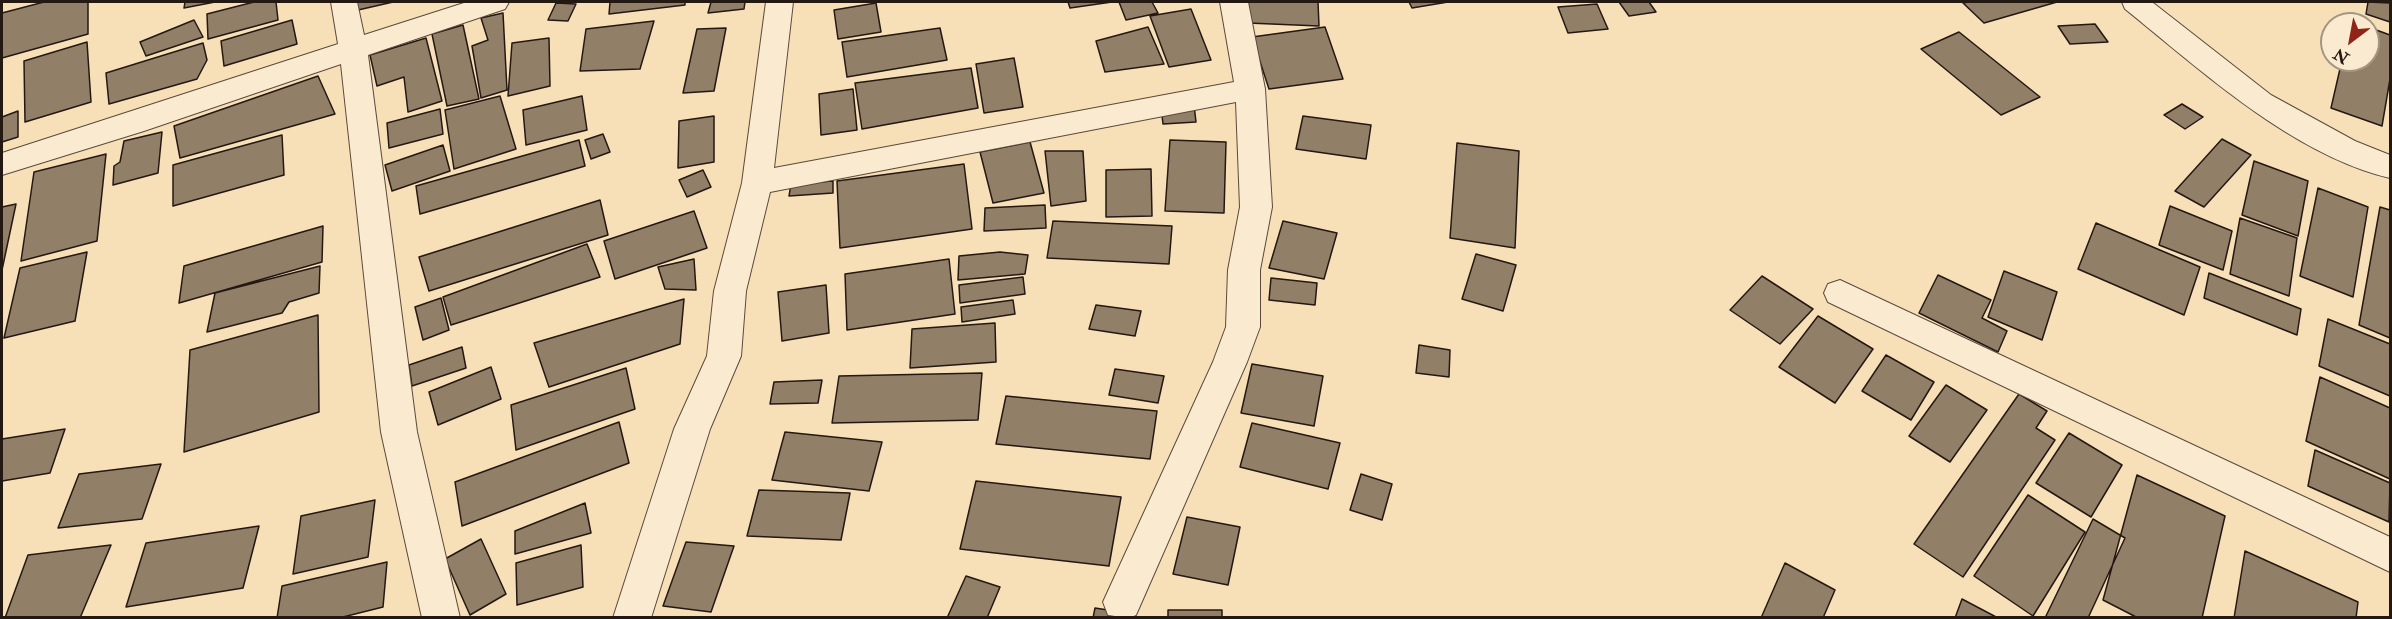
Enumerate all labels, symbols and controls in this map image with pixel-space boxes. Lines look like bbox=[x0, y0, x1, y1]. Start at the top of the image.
north arrow bbox=[2320, 12, 2380, 72]
text: N bbox=[2330, 43, 2353, 68]

